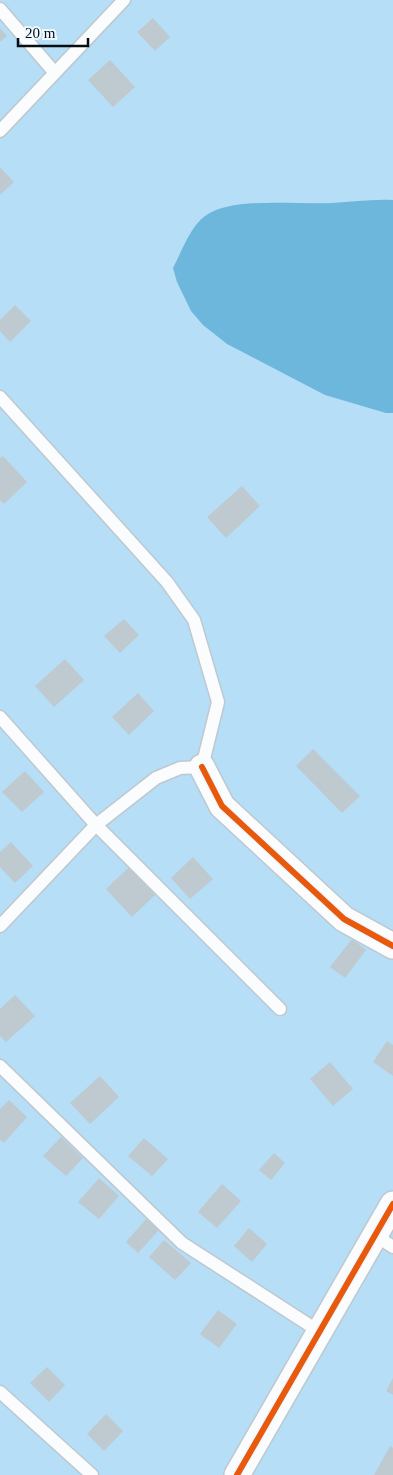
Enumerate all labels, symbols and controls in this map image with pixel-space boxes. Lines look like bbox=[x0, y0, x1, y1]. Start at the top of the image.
scale bar bbox=[18, 15, 88, 47]
text: 20 m bbox=[25, 25, 56, 41]

